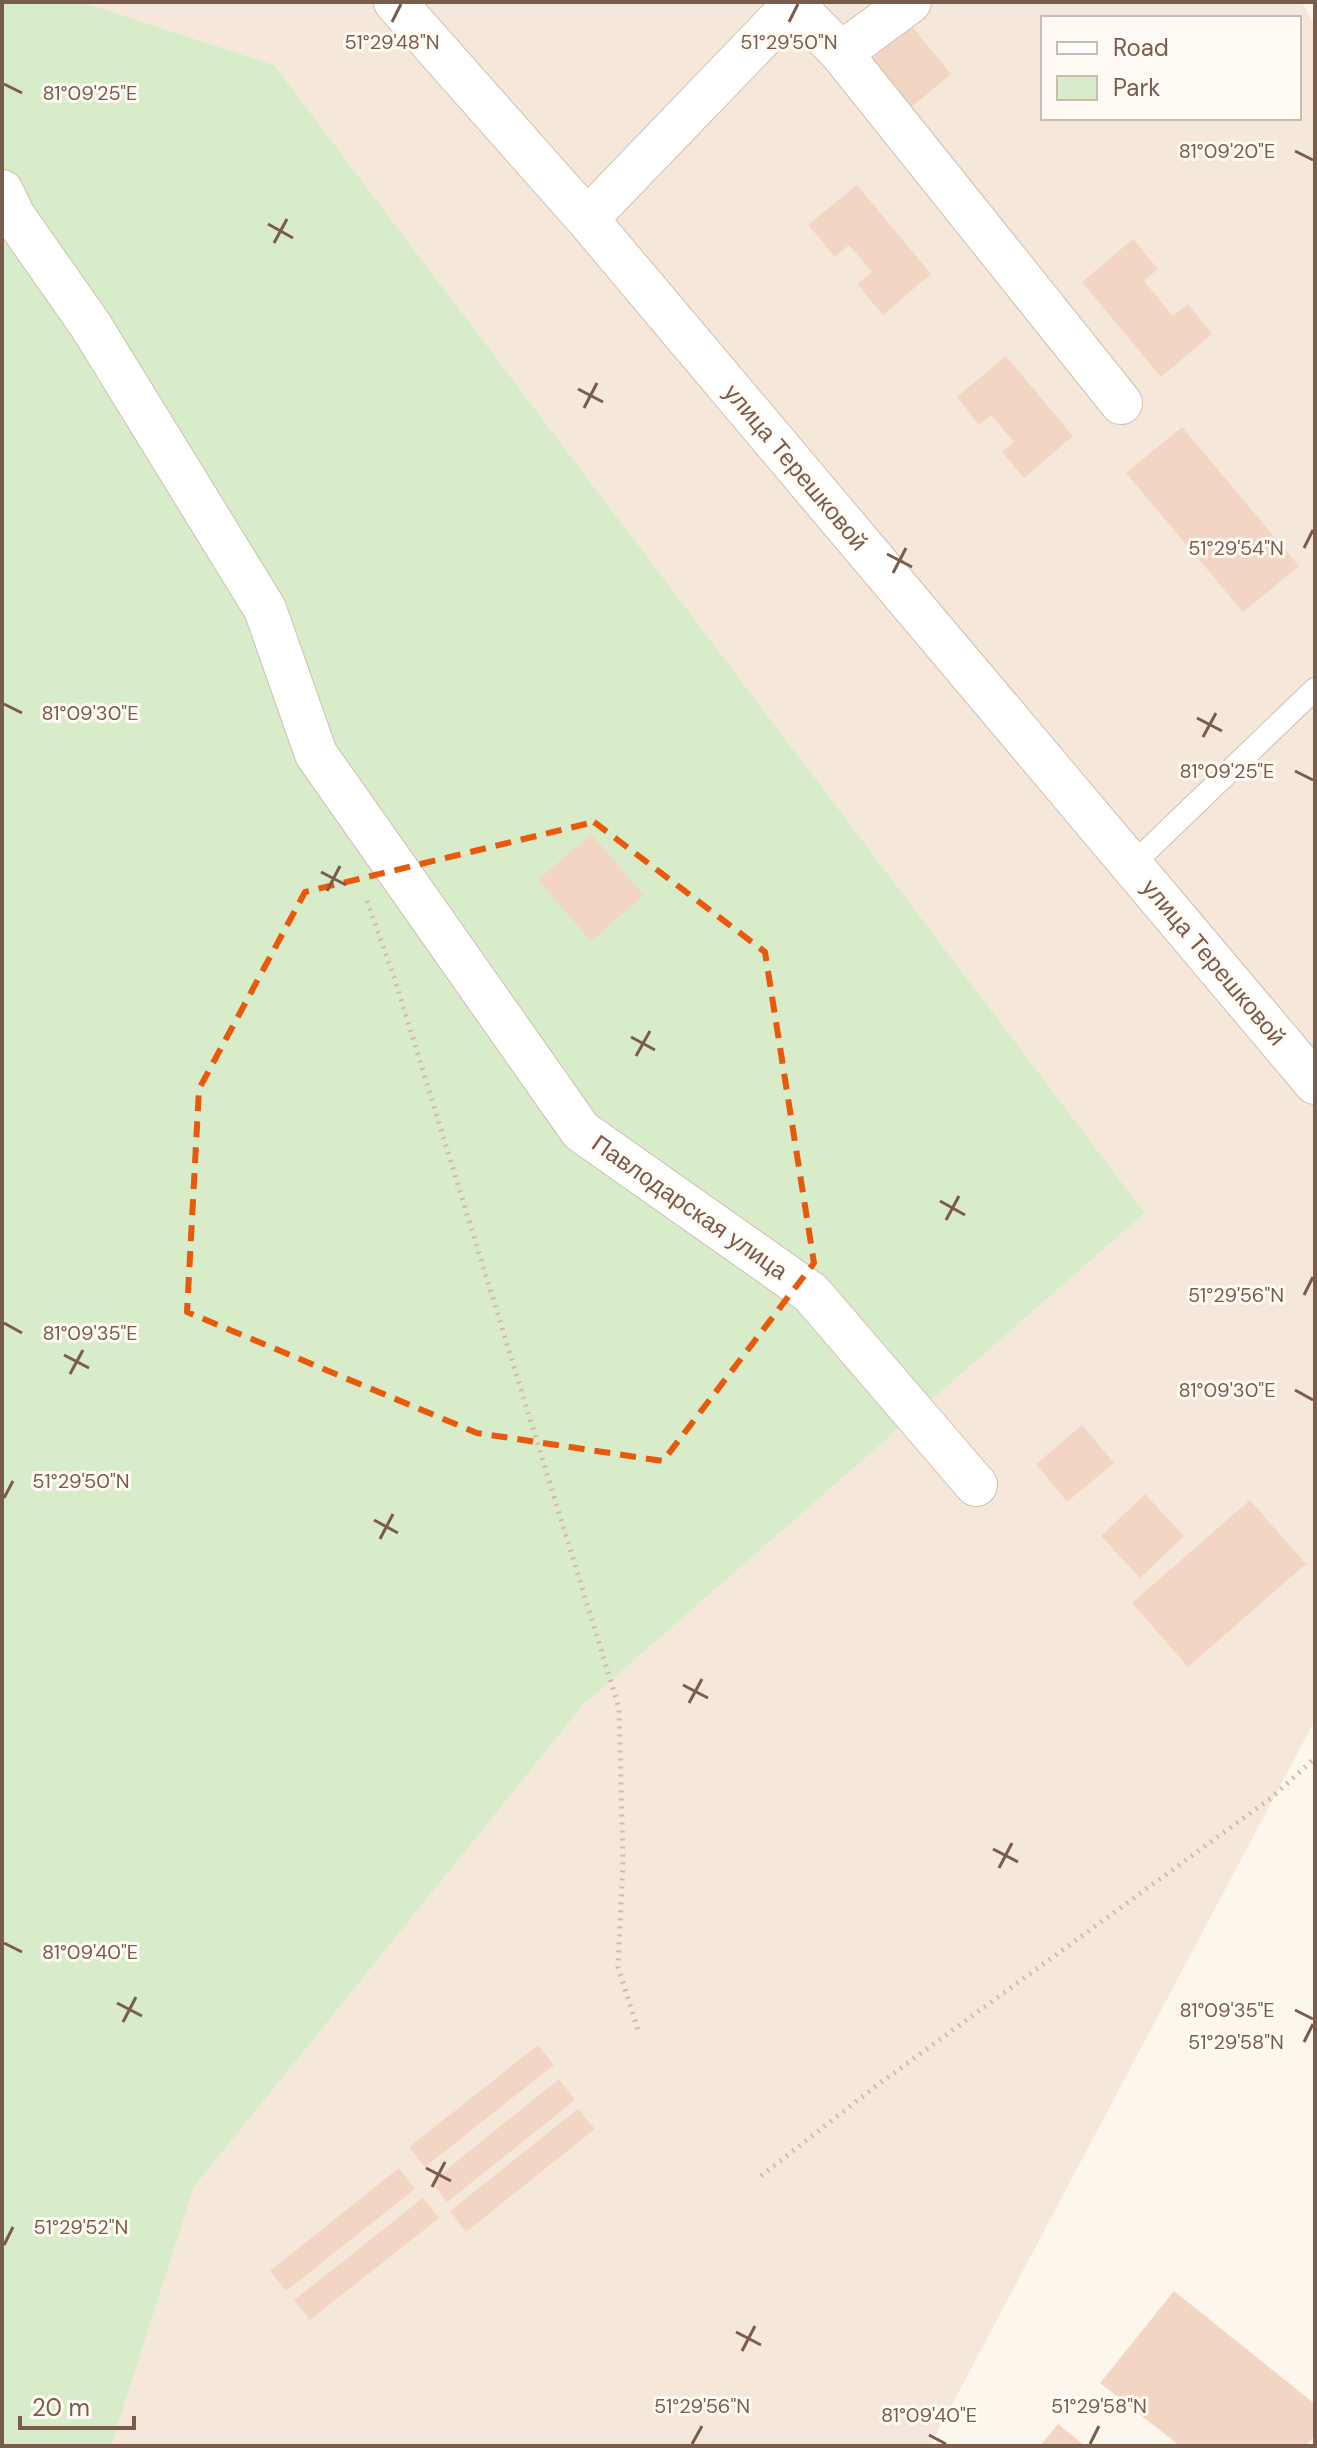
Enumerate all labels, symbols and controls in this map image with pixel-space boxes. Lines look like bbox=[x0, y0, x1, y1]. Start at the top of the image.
legend bbox=[1041, 16, 1301, 120]
text: 51°29'48"N bbox=[344, 29, 440, 55]
text: 51°29'50"N bbox=[740, 29, 838, 55]
text: Road bbox=[1113, 32, 1169, 63]
text: Park bbox=[1113, 72, 1160, 103]
text: 81°09'25"E bbox=[43, 80, 137, 106]
text: 81°09'20"E bbox=[1179, 138, 1275, 164]
street label: улица Терешковой bbox=[717, 377, 875, 557]
text: 51°29'54"N bbox=[1188, 535, 1284, 561]
text: 81°09'30"E bbox=[42, 700, 138, 726]
text: 81°09'25"E bbox=[1180, 758, 1274, 784]
street label: улица Терешковой bbox=[1135, 872, 1293, 1052]
street label: Павлодарская улица bbox=[586, 1128, 795, 1287]
text: 51°29'56"N bbox=[1188, 1282, 1284, 1308]
text: 81°09'35"E bbox=[42, 1320, 138, 1346]
text: 81°09'30"E bbox=[1179, 1377, 1275, 1403]
text: 51°29'50"N bbox=[32, 1468, 130, 1494]
text: 81°09'40"E bbox=[42, 1939, 138, 1965]
text: 81°09'35"E bbox=[1179, 1997, 1275, 2023]
text: 51°29'58"N bbox=[1188, 2029, 1284, 2055]
text: 51°29'52"N bbox=[34, 2214, 128, 2240]
scale bar bbox=[20, 2380, 134, 2430]
text: 20 m bbox=[32, 2392, 90, 2423]
text: 51°29'56"N bbox=[654, 2393, 750, 2419]
text: 51°29'58"N bbox=[1051, 2393, 1147, 2419]
text: 81°09'40"E bbox=[881, 2402, 977, 2428]

